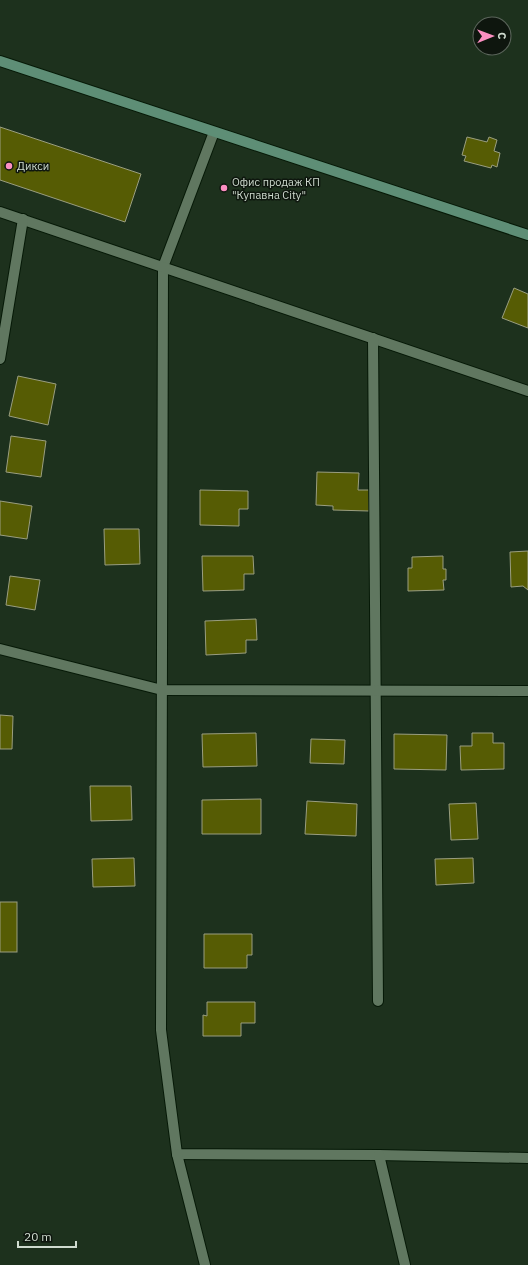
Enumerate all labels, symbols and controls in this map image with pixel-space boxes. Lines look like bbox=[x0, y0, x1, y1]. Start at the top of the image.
north arrow bbox=[472, 16, 512, 56]
text: С bbox=[495, 32, 509, 40]
place label: Дикси bbox=[17, 159, 49, 173]
marker: Дикси bbox=[4, 161, 14, 171]
place label: Офис продаж КП "Купавна City" bbox=[232, 175, 320, 202]
marker: Офис продаж КП "Купавна City" bbox=[219, 183, 229, 193]
scale bar bbox=[18, 1223, 76, 1249]
text: 20 m bbox=[24, 1229, 52, 1244]

